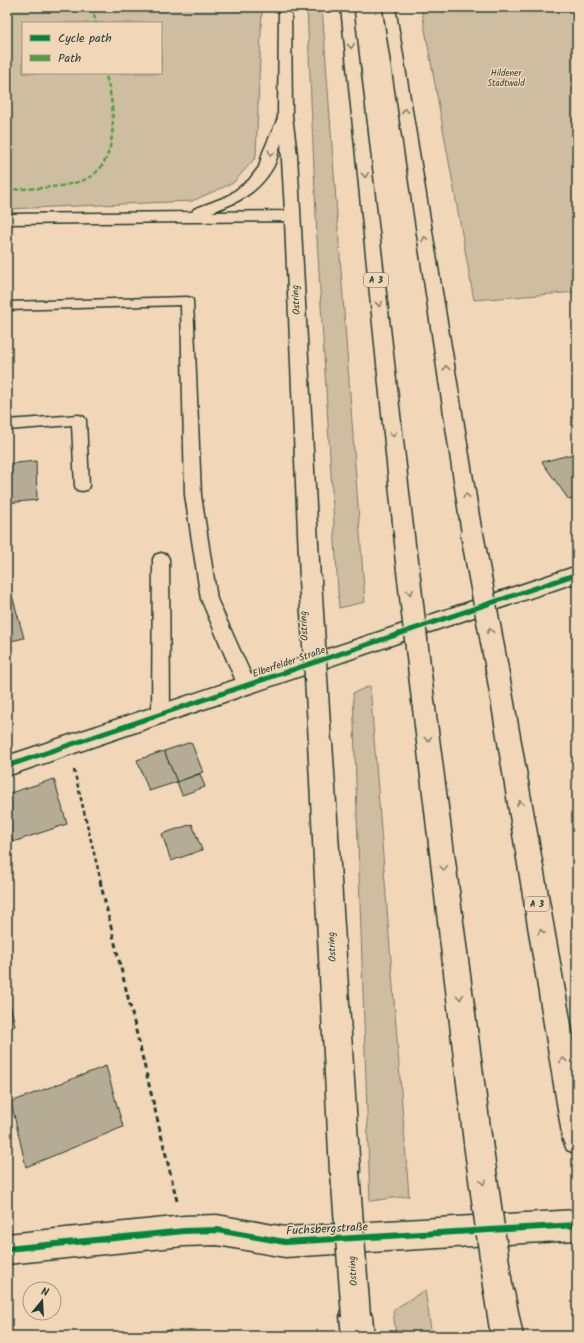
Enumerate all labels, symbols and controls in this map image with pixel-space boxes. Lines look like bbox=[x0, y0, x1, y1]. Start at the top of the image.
legend bbox=[22, 22, 162, 74]
text: Cycle path bbox=[58, 29, 112, 48]
one-way arrow bbox=[346, 43, 355, 49]
text: Path bbox=[58, 49, 81, 68]
park label: Hildener Stadtwald bbox=[487, 66, 525, 91]
one-way arrow bbox=[401, 108, 410, 114]
one-way arrow bbox=[267, 149, 275, 156]
one-way arrow bbox=[360, 172, 369, 178]
one-way arrow bbox=[422, 236, 430, 242]
road number: A 3 bbox=[364, 273, 388, 287]
street label: Ostring bbox=[287, 284, 305, 315]
one-way arrow bbox=[374, 301, 383, 307]
one-way arrow bbox=[442, 364, 451, 371]
one-way arrow bbox=[388, 430, 397, 437]
one-way arrow bbox=[462, 493, 471, 499]
one-way arrow bbox=[406, 589, 415, 595]
street label: Ostring bbox=[295, 610, 313, 641]
one-way arrow bbox=[486, 628, 494, 634]
street label: Elberfelder Straße bbox=[250, 642, 328, 682]
one-way arrow bbox=[423, 736, 432, 742]
one-way arrow bbox=[516, 800, 524, 806]
one-way arrow bbox=[439, 865, 448, 871]
road number: A 3 bbox=[525, 897, 549, 911]
one-way arrow bbox=[538, 928, 546, 935]
street label: Ostring bbox=[323, 931, 341, 962]
one-way arrow bbox=[455, 994, 464, 1000]
one-way arrow bbox=[560, 1057, 568, 1063]
one-way arrow bbox=[478, 1179, 487, 1185]
street label: Fuchsbergstraße bbox=[286, 1217, 369, 1241]
street label: Ostring bbox=[344, 1255, 362, 1287]
north arrow bbox=[22, 1281, 62, 1321]
text: N bbox=[39, 1283, 51, 1302]

